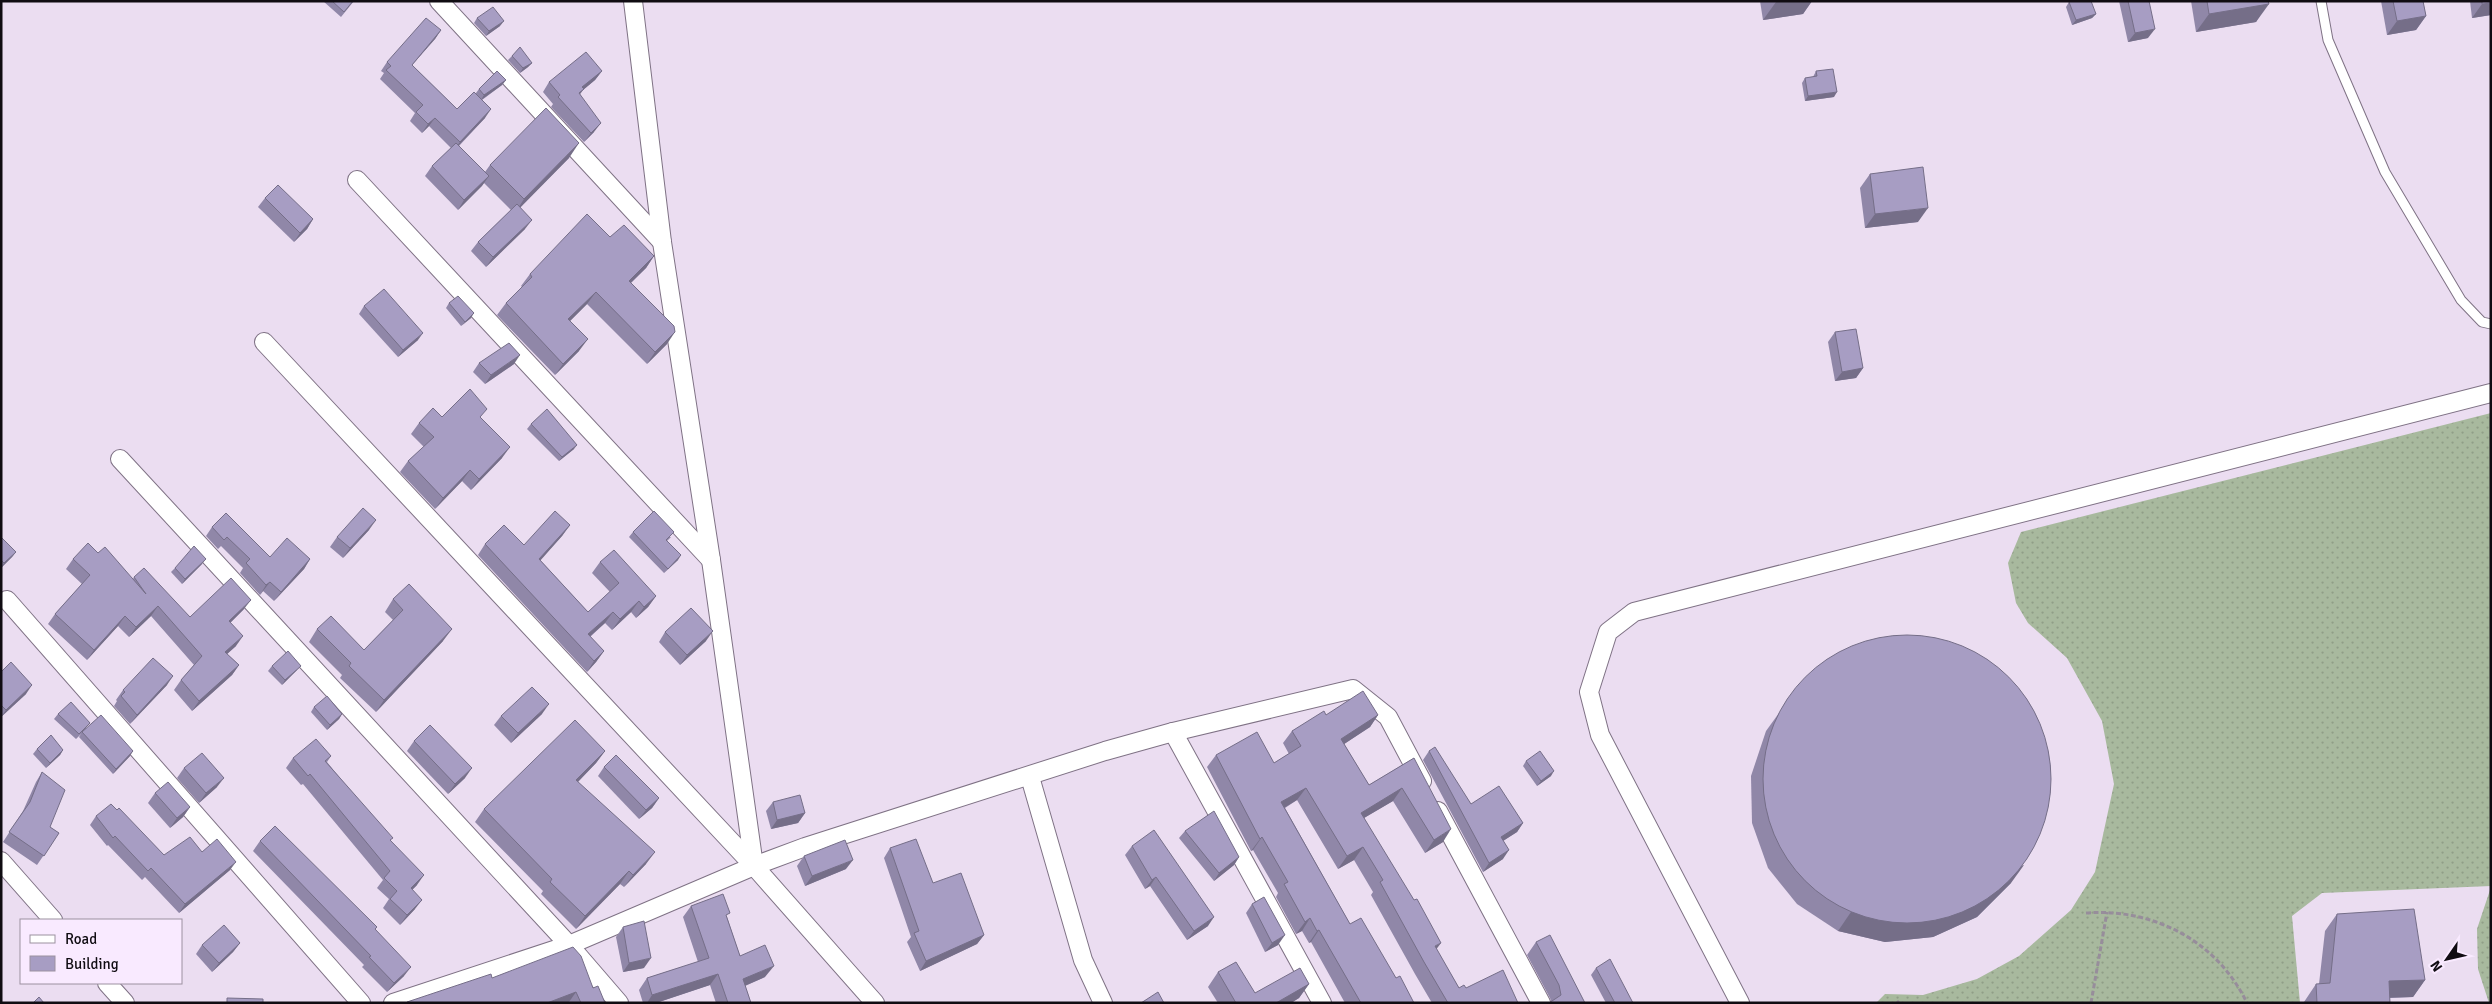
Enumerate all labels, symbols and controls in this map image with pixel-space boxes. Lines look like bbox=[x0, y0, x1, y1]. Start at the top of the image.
legend bbox=[20, 919, 182, 984]
text: Road bbox=[65, 930, 97, 948]
north arrow bbox=[2422, 934, 2472, 984]
text: Building bbox=[65, 955, 119, 973]
text: N bbox=[2427, 957, 2446, 975]

